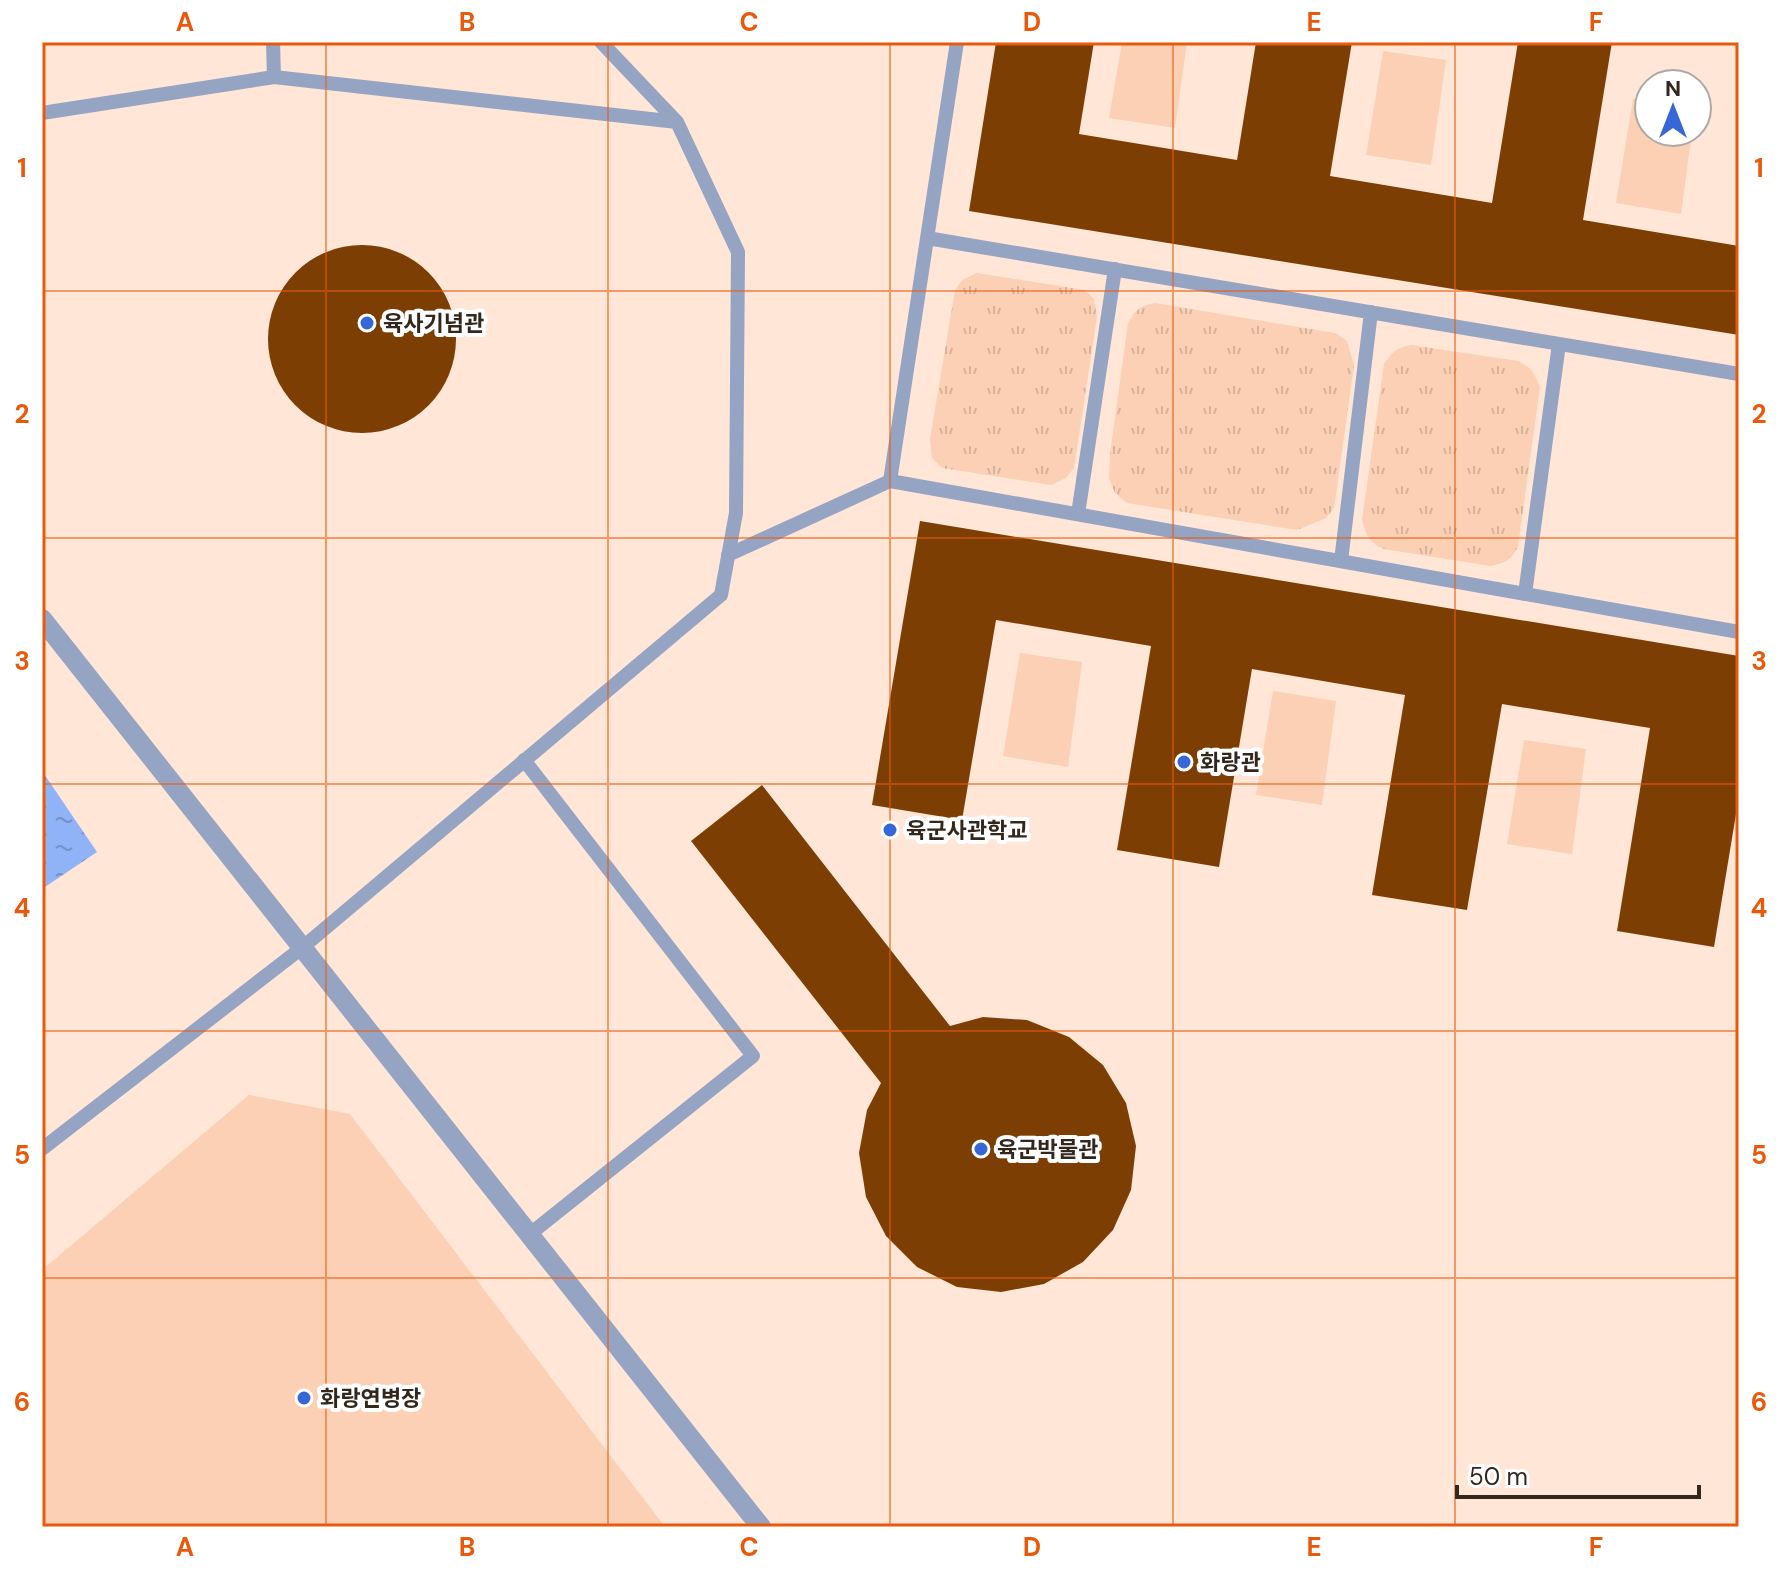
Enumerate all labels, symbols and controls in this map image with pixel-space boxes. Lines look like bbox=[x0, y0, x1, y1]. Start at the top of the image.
text: A bbox=[176, 5, 194, 39]
text: B bbox=[459, 5, 475, 39]
text: C bbox=[739, 5, 759, 39]
text: D bbox=[1023, 5, 1041, 39]
text: E bbox=[1306, 5, 1322, 39]
text: F bbox=[1589, 5, 1603, 39]
north arrow bbox=[1633, 68, 1713, 148]
text: N bbox=[1665, 74, 1681, 103]
text: 1 bbox=[17, 151, 27, 185]
text: 1 bbox=[1754, 151, 1764, 185]
place label: 육사기념관 bbox=[383, 309, 484, 338]
marker: 육사기념관 bbox=[358, 314, 376, 332]
text: 2 bbox=[14, 397, 30, 431]
text: 2 bbox=[1751, 397, 1767, 431]
text: 3 bbox=[14, 644, 30, 678]
text: 3 bbox=[1751, 644, 1767, 678]
place label: 화랑관 bbox=[1200, 748, 1261, 777]
marker: 화랑관 bbox=[1175, 753, 1193, 771]
place label: 육군사관학교 bbox=[906, 816, 1027, 845]
marker: 육군사관학교 bbox=[881, 821, 899, 839]
text: 4 bbox=[14, 891, 30, 925]
text: 4 bbox=[1751, 891, 1767, 925]
place label: 육군박물관 bbox=[997, 1135, 1098, 1164]
text: 5 bbox=[14, 1138, 30, 1172]
text: 5 bbox=[1751, 1138, 1767, 1172]
marker: 육군박물관 bbox=[972, 1140, 990, 1158]
place label: 화랑연병장 bbox=[320, 1384, 421, 1413]
text: 6 bbox=[14, 1385, 30, 1419]
text: 6 bbox=[1751, 1385, 1767, 1419]
marker: 화랑연병장 bbox=[295, 1389, 313, 1407]
scale bar bbox=[1457, 1449, 1699, 1499]
text: 50 m bbox=[1469, 1461, 1528, 1492]
text: A bbox=[176, 1530, 194, 1564]
text: B bbox=[459, 1530, 475, 1564]
text: C bbox=[739, 1530, 759, 1564]
text: D bbox=[1023, 1530, 1041, 1564]
text: E bbox=[1306, 1530, 1322, 1564]
text: F bbox=[1589, 1530, 1603, 1564]

